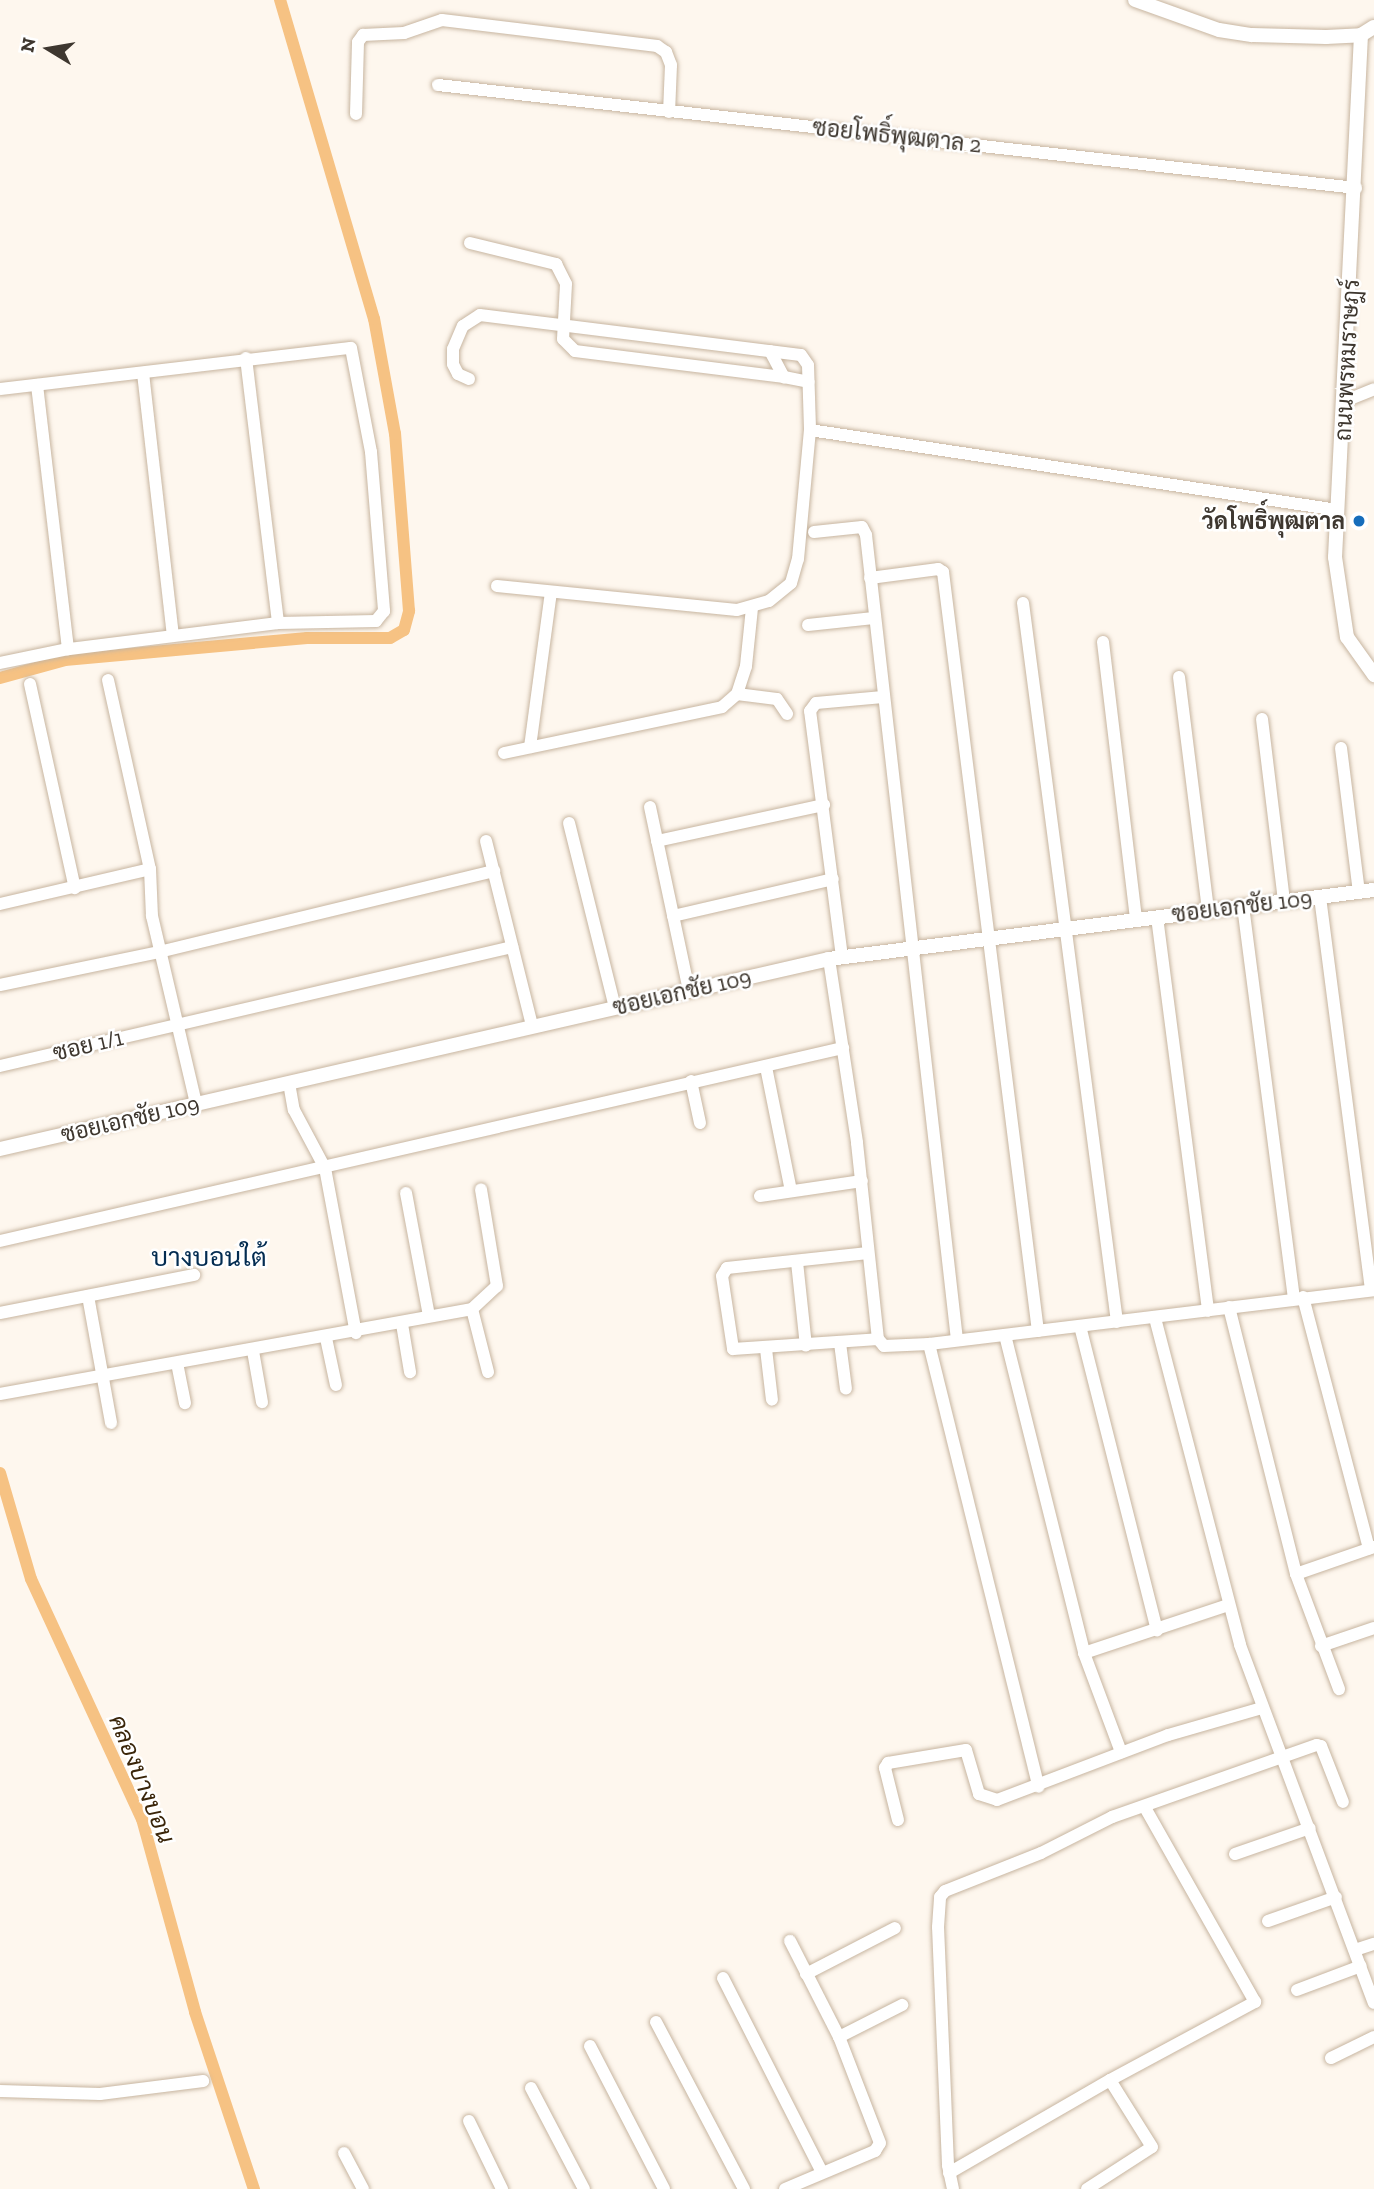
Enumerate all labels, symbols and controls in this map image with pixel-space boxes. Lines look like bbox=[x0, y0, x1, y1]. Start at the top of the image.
north arrow bbox=[14, 14, 84, 84]
text: N bbox=[15, 36, 41, 54]
street label: ซอยโพธิ์พุฒตาล 2 bbox=[811, 113, 983, 159]
street label: ถนนพรหมราษฎร์ bbox=[1329, 278, 1365, 442]
place label: วัดโพธิ์พุฒตาล bbox=[1202, 507, 1345, 535]
marker: วัดโพธิ์พุฒตาล bbox=[1351, 513, 1367, 529]
street label: ซอยเอกชัย 109 bbox=[1170, 884, 1314, 928]
street label: ซอยเอกชัย 109 bbox=[610, 963, 754, 1021]
street label: ซอย 1/1 bbox=[50, 1024, 126, 1066]
street label: ซอยเอกชัย 109 bbox=[58, 1090, 202, 1148]
district label: บางบอนใต้ bbox=[151, 1242, 267, 1274]
water label: คลองบางบอน bbox=[103, 1710, 181, 1848]

